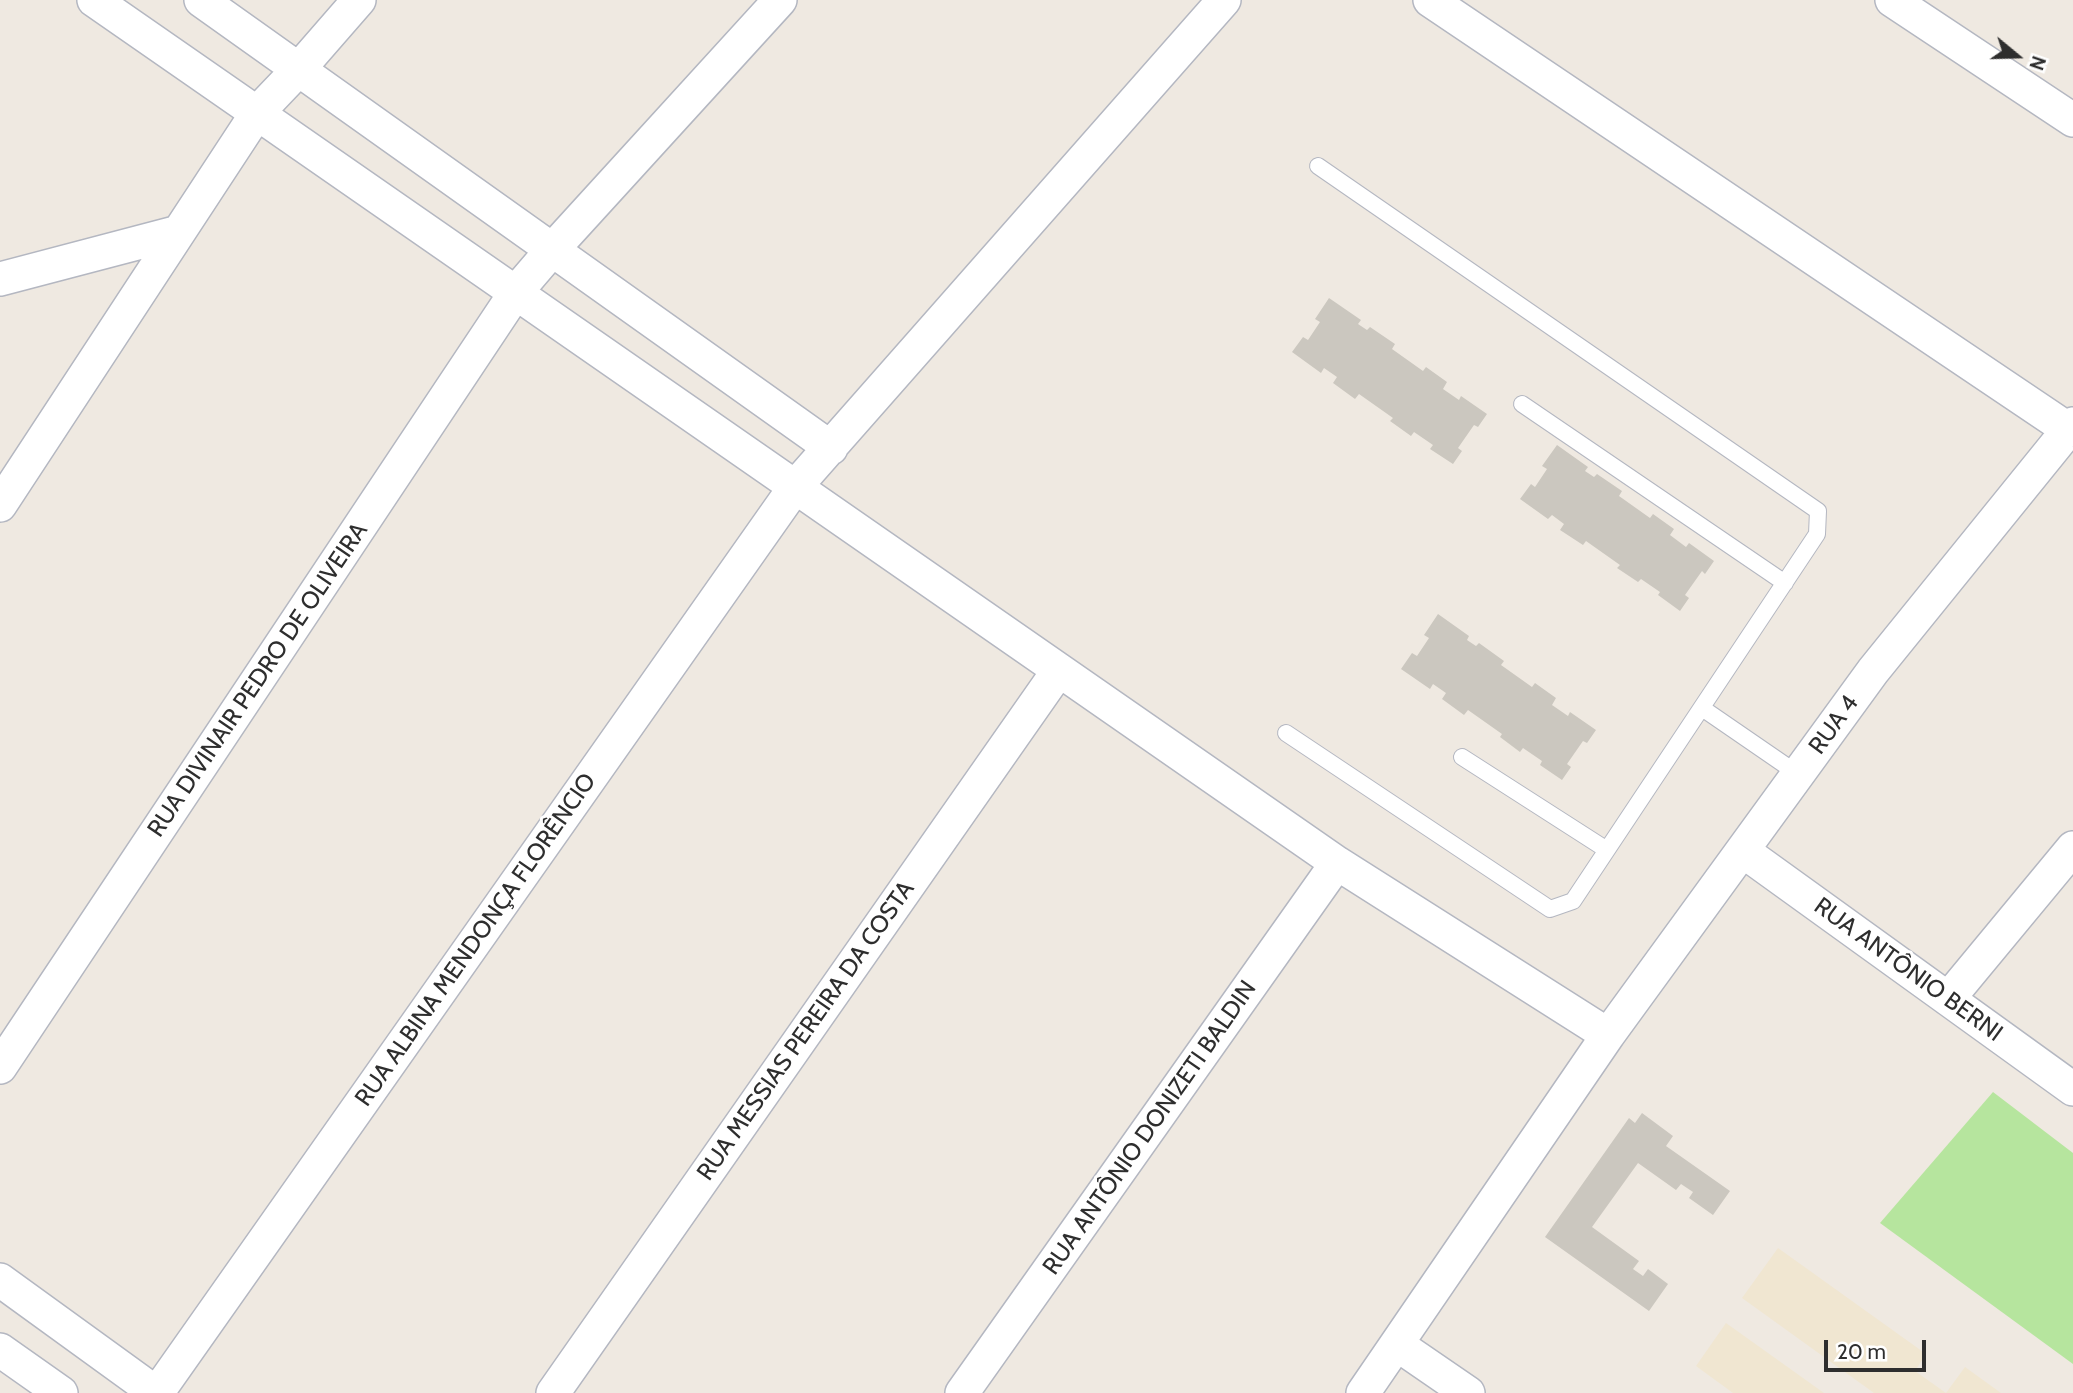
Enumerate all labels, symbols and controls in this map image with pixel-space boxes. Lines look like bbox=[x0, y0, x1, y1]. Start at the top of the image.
north arrow bbox=[1982, 21, 2052, 91]
text: N bbox=[2024, 53, 2050, 73]
street label: RUA DIVINAIR PEDRO DE OLIVEIRA bbox=[142, 518, 374, 842]
street label: RUA 4 bbox=[1803, 690, 1865, 760]
street label: RUA ALBINA MENDONÇA FLORÊNCIO bbox=[350, 768, 602, 1112]
street label: RUA MESSIAS PEREIRA DA COSTA bbox=[691, 876, 921, 1186]
street label: RUA ANTÔNIO BERNI bbox=[1808, 892, 2008, 1048]
street label: RUA ANTÔNIO DONIZETI BALDIN bbox=[1037, 975, 1263, 1281]
scale bar bbox=[1828, 1326, 1930, 1370]
text: 20 m bbox=[1837, 1339, 1886, 1364]

